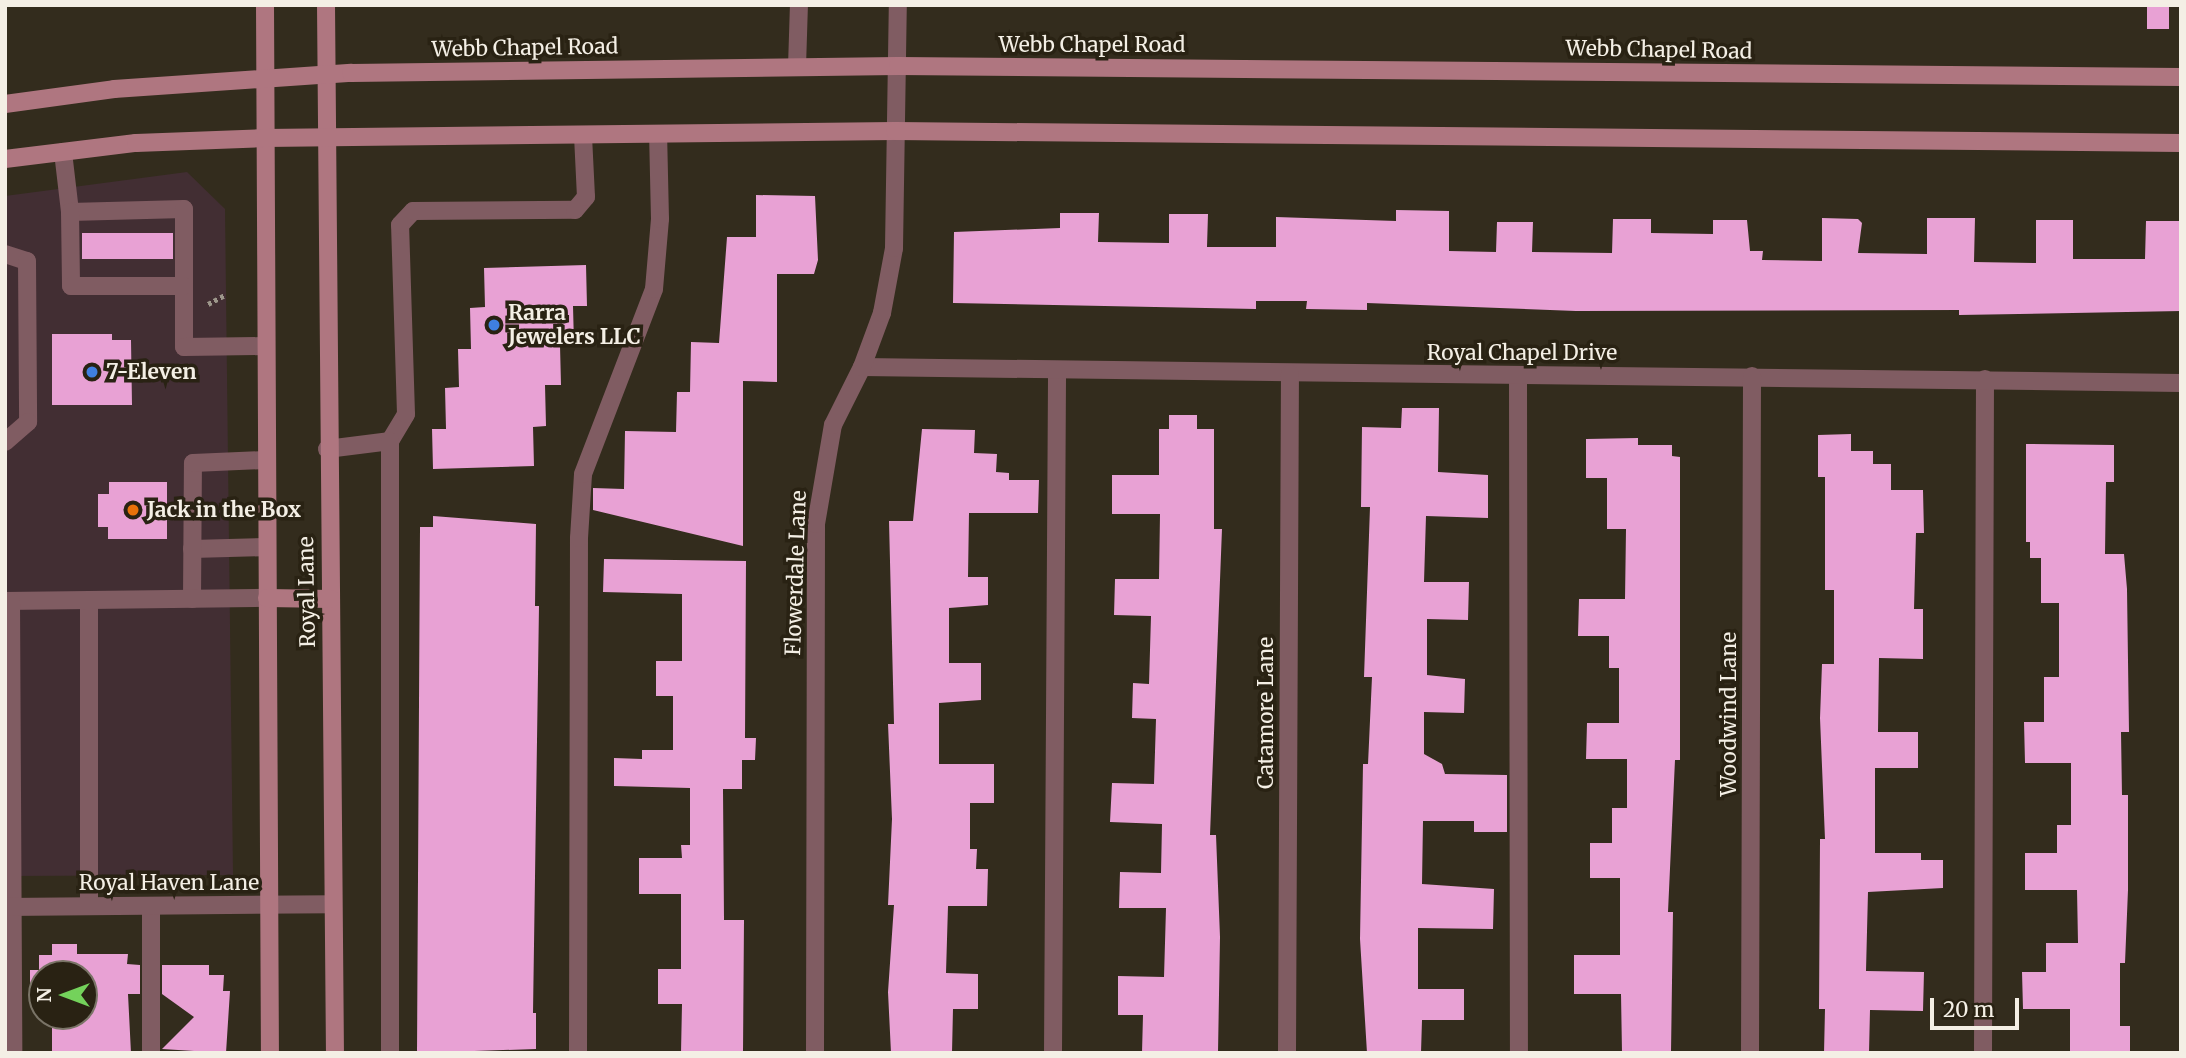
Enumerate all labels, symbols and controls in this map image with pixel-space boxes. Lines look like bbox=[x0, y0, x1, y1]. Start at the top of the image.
street label: Webb Chapel Road bbox=[999, 32, 1185, 58]
street label: Webb Chapel Road bbox=[432, 34, 618, 62]
street label: Webb Chapel Road bbox=[1566, 36, 1752, 64]
place label: Rarra Jewelers LLC bbox=[508, 300, 641, 350]
marker: Rarra Jewelers LLC bbox=[486, 317, 502, 333]
street label: Royal Chapel Drive bbox=[1427, 340, 1617, 366]
place label: 7-Eleven bbox=[106, 359, 196, 385]
marker: 7-Eleven bbox=[84, 364, 100, 380]
street label: Flowerdale Lane bbox=[781, 490, 811, 656]
place label: Jack in the Box bbox=[147, 497, 301, 523]
marker: Jack in the Box bbox=[125, 502, 141, 518]
street label: Royal Lane bbox=[293, 536, 321, 648]
street label: Woodwind Lane bbox=[1716, 632, 1742, 796]
street label: Catamore Lane bbox=[1253, 637, 1279, 789]
street label: Royal Haven Lane bbox=[79, 870, 259, 896]
north arrow bbox=[28, 960, 98, 1030]
scale bar bbox=[1934, 984, 2023, 1028]
text: N bbox=[32, 988, 56, 1003]
text: 20 m bbox=[1943, 996, 1994, 1023]

